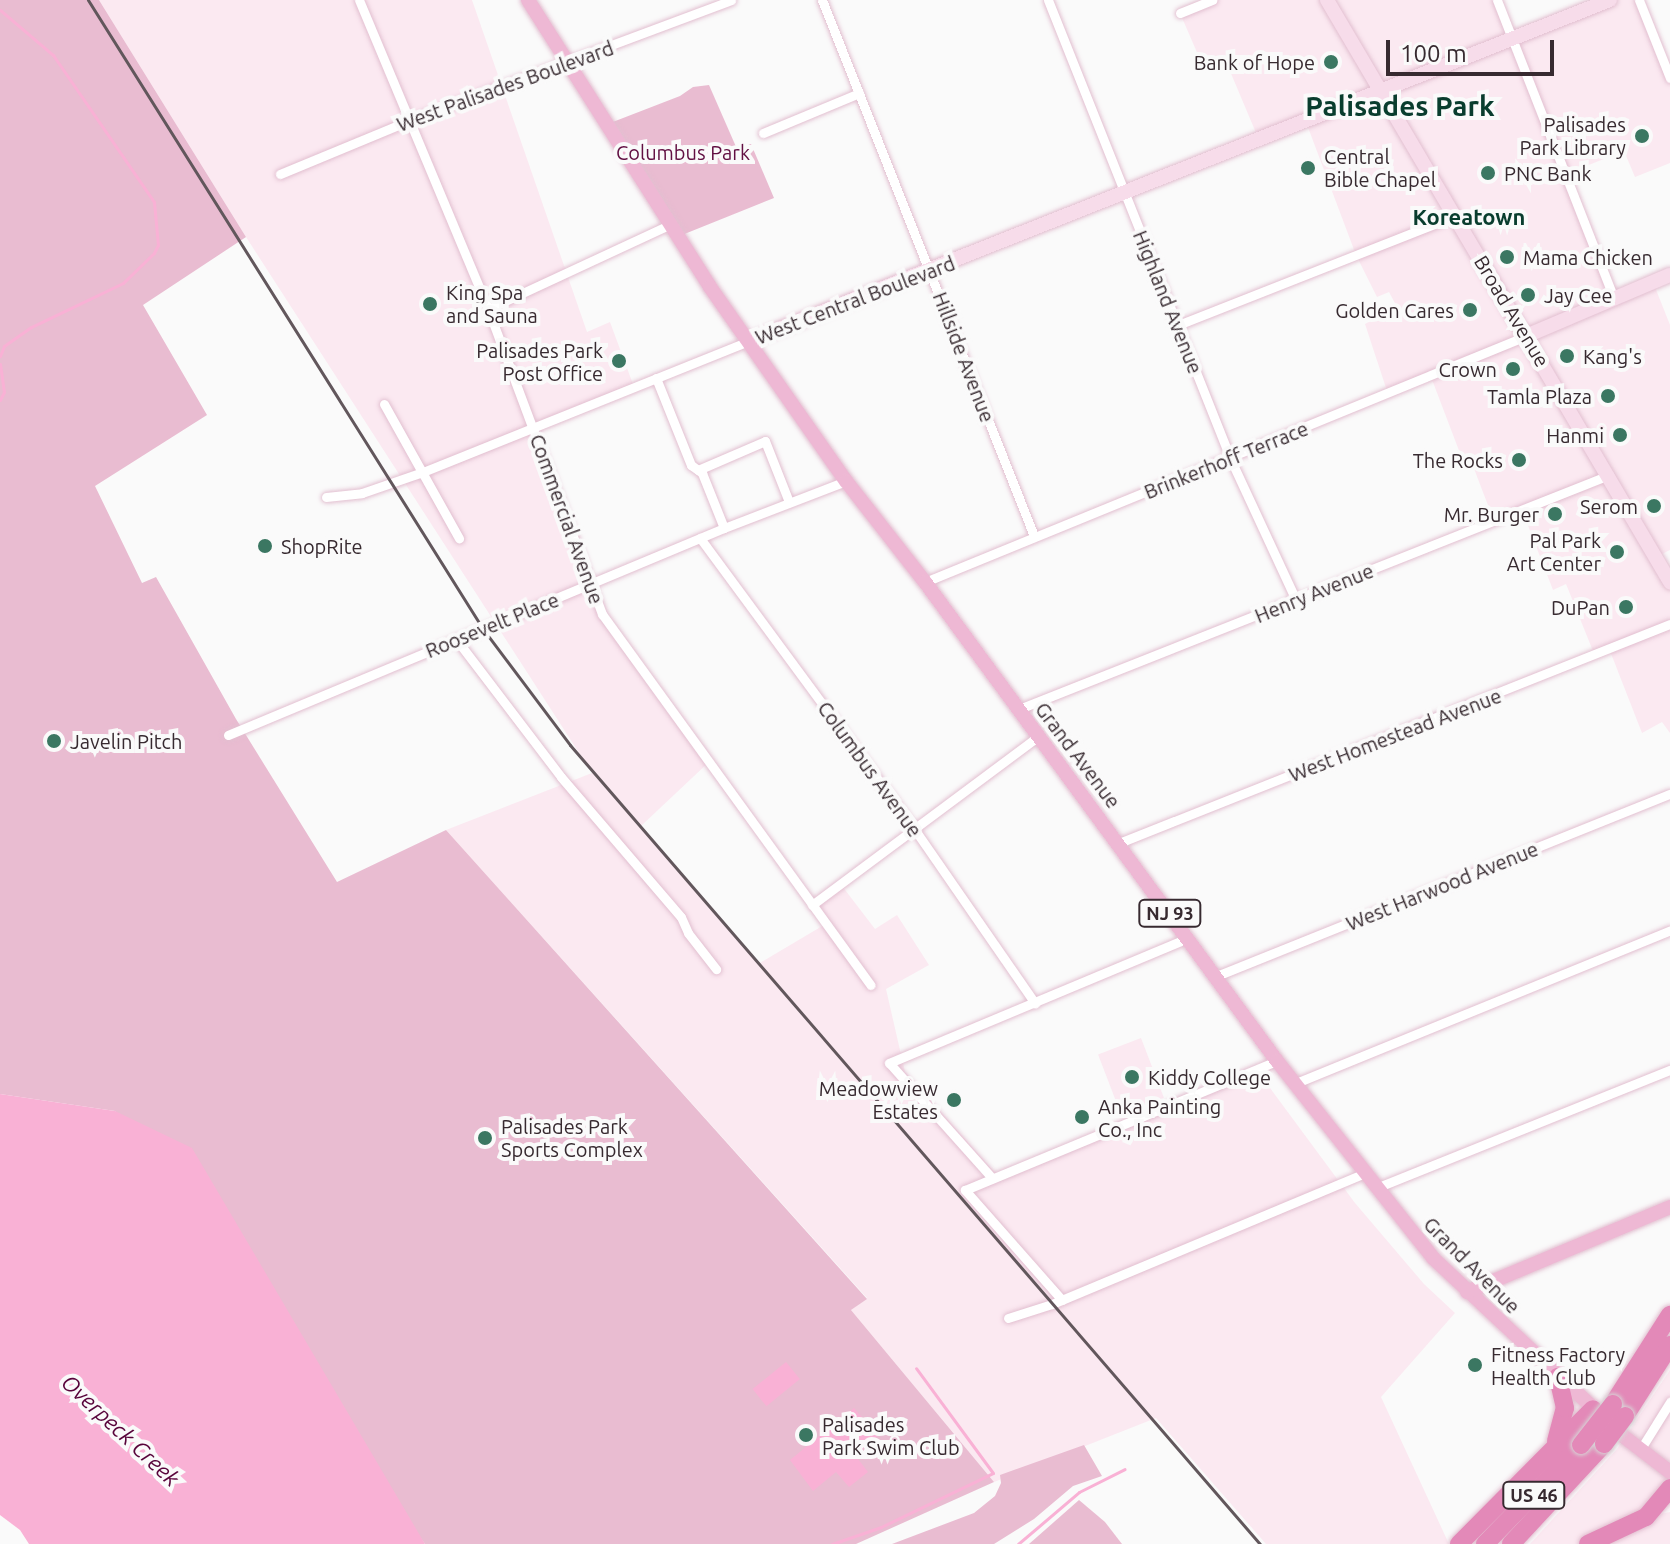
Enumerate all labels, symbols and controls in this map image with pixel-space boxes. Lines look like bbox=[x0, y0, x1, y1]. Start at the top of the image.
scale bar bbox=[1390, 24, 1558, 74]
street label: West Palisades Boulevard bbox=[393, 36, 617, 136]
text: 100 m bbox=[1400, 40, 1467, 67]
place label: Bank of Hope bbox=[1194, 50, 1315, 74]
marker: Bank of Hope bbox=[1322, 53, 1340, 71]
district label: Palisades Park bbox=[1305, 89, 1495, 123]
place label: Palisades Park Library bbox=[1519, 112, 1626, 159]
marker: Palisades Park Library bbox=[1633, 127, 1651, 145]
park label: Columbus Park bbox=[616, 140, 750, 164]
place label: Central Bible Chapel bbox=[1324, 144, 1436, 191]
marker: Central Bible Chapel bbox=[1299, 159, 1317, 177]
place label: PNC Bank bbox=[1504, 161, 1592, 185]
marker: PNC Bank bbox=[1479, 164, 1497, 182]
district label: Koreatown bbox=[1413, 204, 1525, 230]
street label: Highland Avenue bbox=[1128, 227, 1208, 377]
place label: Mama Chicken bbox=[1523, 245, 1653, 269]
marker: Mama Chicken bbox=[1498, 248, 1516, 266]
street label: West Central Boulevard bbox=[752, 251, 958, 349]
street label: Broad Avenue bbox=[1469, 251, 1555, 371]
place label: King Spa and Sauna bbox=[446, 280, 538, 327]
place label: Jay Cee bbox=[1544, 283, 1613, 307]
marker: Jay Cee bbox=[1519, 286, 1537, 304]
street label: Hillside Avenue bbox=[928, 289, 1000, 425]
marker: King Spa and Sauna bbox=[421, 295, 439, 313]
place label: Golden Cares bbox=[1335, 298, 1454, 322]
marker: Golden Cares bbox=[1461, 301, 1479, 319]
place label: Palisades Park Post Office bbox=[476, 338, 603, 385]
place label: Kang's bbox=[1583, 344, 1642, 368]
marker: Kang's bbox=[1558, 347, 1576, 365]
marker: Palisades Park Post Office bbox=[610, 352, 628, 370]
place label: Crown bbox=[1439, 357, 1497, 381]
marker: Crown bbox=[1504, 360, 1522, 378]
place label: Tamla Plaza bbox=[1487, 384, 1592, 408]
marker: Tamla Plaza bbox=[1599, 387, 1617, 405]
street label: Brinkerhoff Terrace bbox=[1140, 416, 1312, 504]
place label: Hanmi bbox=[1546, 423, 1604, 447]
marker: Hanmi bbox=[1611, 426, 1629, 444]
street label: Commercial Avenue bbox=[525, 431, 609, 607]
place label: The Rocks bbox=[1413, 448, 1503, 472]
marker: The Rocks bbox=[1510, 451, 1528, 469]
place label: Serom bbox=[1580, 494, 1638, 518]
marker: Serom bbox=[1645, 497, 1663, 515]
place label: Mr. Burger bbox=[1444, 502, 1539, 526]
marker: Mr. Burger bbox=[1546, 505, 1564, 523]
place label: Pal Park Art Center bbox=[1507, 528, 1601, 575]
place label: ShopRite bbox=[281, 534, 362, 558]
marker: ShopRite bbox=[256, 537, 274, 555]
marker: Pal Park Art Center bbox=[1608, 543, 1626, 561]
street label: Henry Avenue bbox=[1251, 558, 1377, 628]
street label: Roosevelt Place bbox=[422, 587, 562, 663]
place label: DuPan bbox=[1551, 595, 1610, 619]
marker: DuPan bbox=[1617, 598, 1635, 616]
street label: West Homestead Avenue bbox=[1285, 683, 1505, 787]
street label: Columbus Avenue bbox=[813, 697, 927, 841]
street label: Grand Avenue bbox=[1030, 697, 1126, 813]
place label: Javelin Pitch bbox=[70, 729, 182, 753]
marker: Javelin Pitch bbox=[45, 732, 63, 750]
street label: West Harwood Avenue bbox=[1342, 836, 1542, 936]
road number: NJ 93 bbox=[1138, 899, 1202, 927]
place label: Kiddy College bbox=[1148, 1065, 1271, 1089]
marker: Kiddy College bbox=[1123, 1068, 1141, 1086]
place label: Meadowview Estates bbox=[819, 1076, 938, 1123]
marker: Meadowview Estates bbox=[945, 1091, 963, 1109]
place label: Anka Painting Co., Inc bbox=[1098, 1094, 1221, 1141]
marker: Anka Painting Co., Inc bbox=[1073, 1108, 1091, 1126]
place label: Palisades Park Sports Complex bbox=[501, 1114, 643, 1161]
marker: Palisades Park Sports Complex bbox=[476, 1129, 494, 1147]
street label: Grand Avenue bbox=[1419, 1212, 1525, 1318]
place label: Fitness Factory Health Club bbox=[1491, 1342, 1625, 1389]
marker: Fitness Factory Health Club bbox=[1466, 1356, 1484, 1374]
water label: Overpeck Creek bbox=[56, 1369, 186, 1491]
place label: Palisades Park Swim Club bbox=[822, 1412, 960, 1459]
marker: Palisades Park Swim Club bbox=[797, 1426, 815, 1444]
road number: US 46 bbox=[1502, 1481, 1566, 1509]

